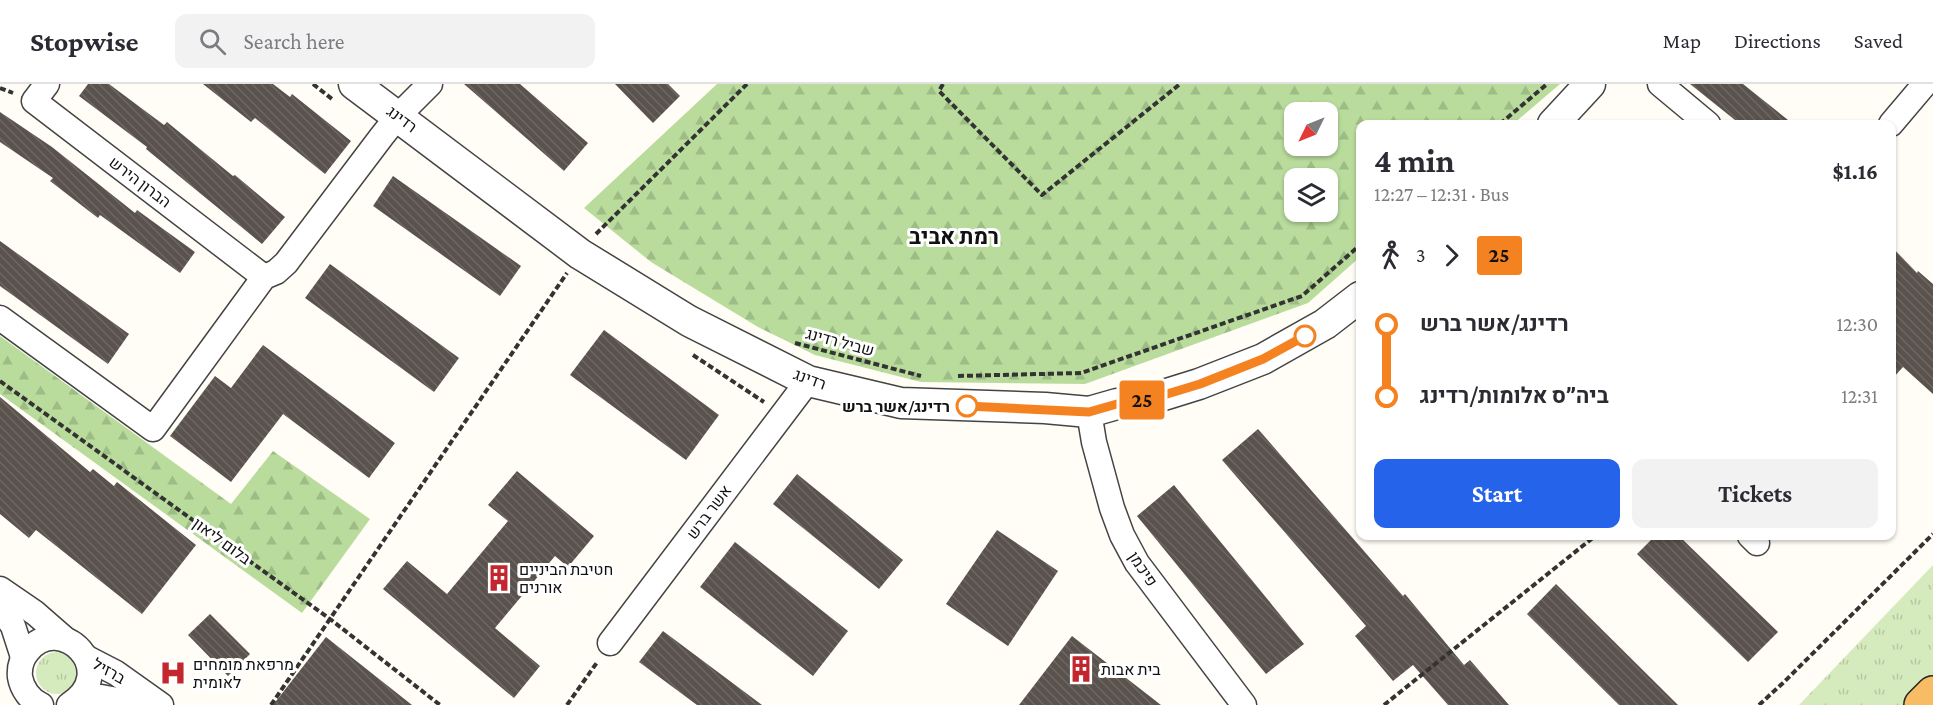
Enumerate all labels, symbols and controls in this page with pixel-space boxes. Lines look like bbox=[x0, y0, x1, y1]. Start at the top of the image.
search box bbox=[175, 14, 595, 68]
icon: search bbox=[196, 25, 229, 58]
text: Stopwise bbox=[30, 26, 139, 57]
text: Search here bbox=[244, 29, 345, 54]
text: Map bbox=[1663, 29, 1701, 53]
text: Directions bbox=[1734, 29, 1821, 53]
text: Saved bbox=[1854, 29, 1903, 53]
street label: רדינג bbox=[384, 102, 420, 136]
north arrow bbox=[1284, 102, 1338, 156]
map controls bbox=[1284, 102, 1338, 222]
text: 4 min bbox=[1374, 142, 1455, 179]
street label: הברון הירש bbox=[106, 153, 174, 211]
text: $1.16 bbox=[1832, 159, 1878, 184]
button: layers bbox=[1284, 168, 1338, 222]
text: 12:27 – 12:31 · Bus bbox=[1374, 183, 1509, 205]
district label: רמת אביב bbox=[909, 224, 999, 249]
icon: walk bbox=[1374, 239, 1407, 272]
icon: forward bbox=[1435, 239, 1468, 272]
text: 25 bbox=[1489, 243, 1510, 267]
text: 3 bbox=[1416, 244, 1426, 266]
text: רדינג/אשר ברש bbox=[1420, 311, 1569, 336]
text: 12:30 bbox=[1836, 313, 1878, 335]
street label: שביל רדינג bbox=[804, 325, 876, 359]
unlabelled marker bbox=[1294, 325, 1316, 347]
street label: רדינג bbox=[792, 365, 828, 393]
line badge: 25 bbox=[1115, 380, 1169, 420]
text: ביה״ס אלומות/רדינג bbox=[1420, 383, 1609, 408]
text: 12:31 bbox=[1841, 385, 1878, 407]
text: 25 bbox=[1132, 388, 1153, 412]
marker: רדינג/אשר ברש bbox=[956, 395, 978, 417]
place label: רדינג/אשר ברש bbox=[842, 398, 950, 415]
button: Start bbox=[1374, 459, 1620, 528]
button: Tickets bbox=[1632, 459, 1878, 528]
street label: אשר ברש bbox=[683, 482, 735, 542]
street label: בלום ליאון bbox=[190, 514, 255, 568]
street label: פיכמן bbox=[1125, 548, 1161, 590]
place label: חטיבת הביניים אורנים bbox=[519, 561, 613, 596]
building icon: חטיבת הביניים אורנים bbox=[484, 563, 514, 593]
building icon: בית אבות bbox=[1066, 654, 1096, 684]
street label: ברזיל bbox=[90, 655, 129, 687]
place label: מרפאת מומחים לאומית bbox=[193, 656, 294, 691]
hospital icon: מרפאת מומחים לאומית bbox=[158, 658, 188, 688]
place label: בית אבות bbox=[1101, 661, 1161, 678]

